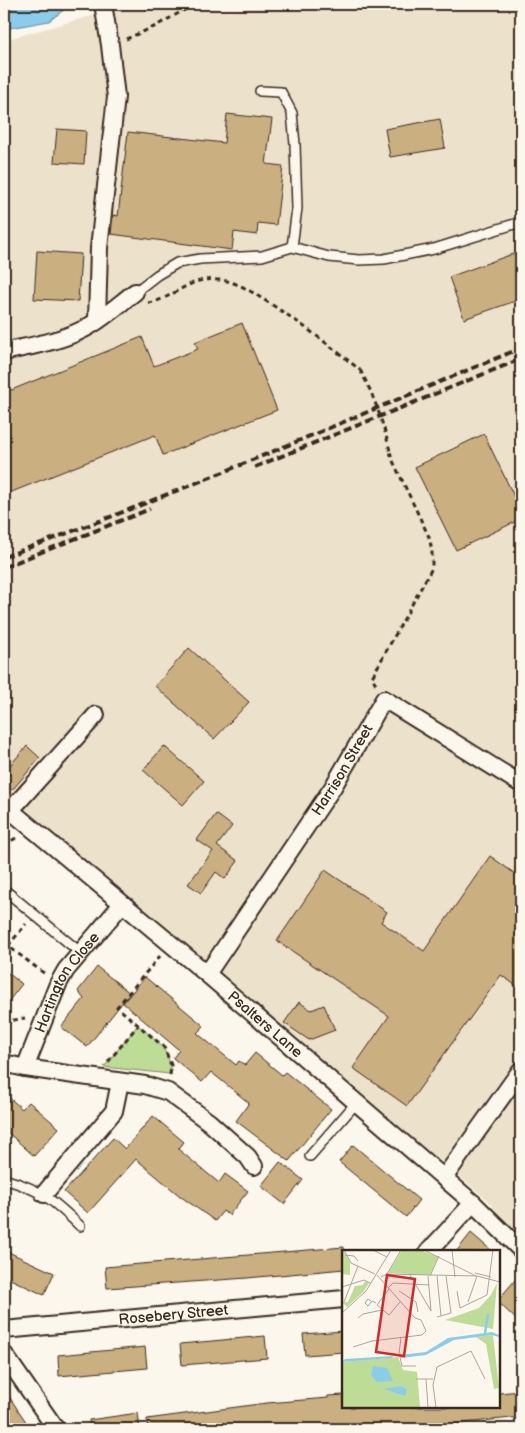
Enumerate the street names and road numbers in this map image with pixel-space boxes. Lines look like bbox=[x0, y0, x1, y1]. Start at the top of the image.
street label: Harrison Street bbox=[308, 721, 378, 819]
street label: Hartington Close bbox=[31, 928, 104, 1036]
street label: Psalters Lane bbox=[224, 987, 306, 1062]
street label: Rosebery Street bbox=[118, 1301, 229, 1330]

